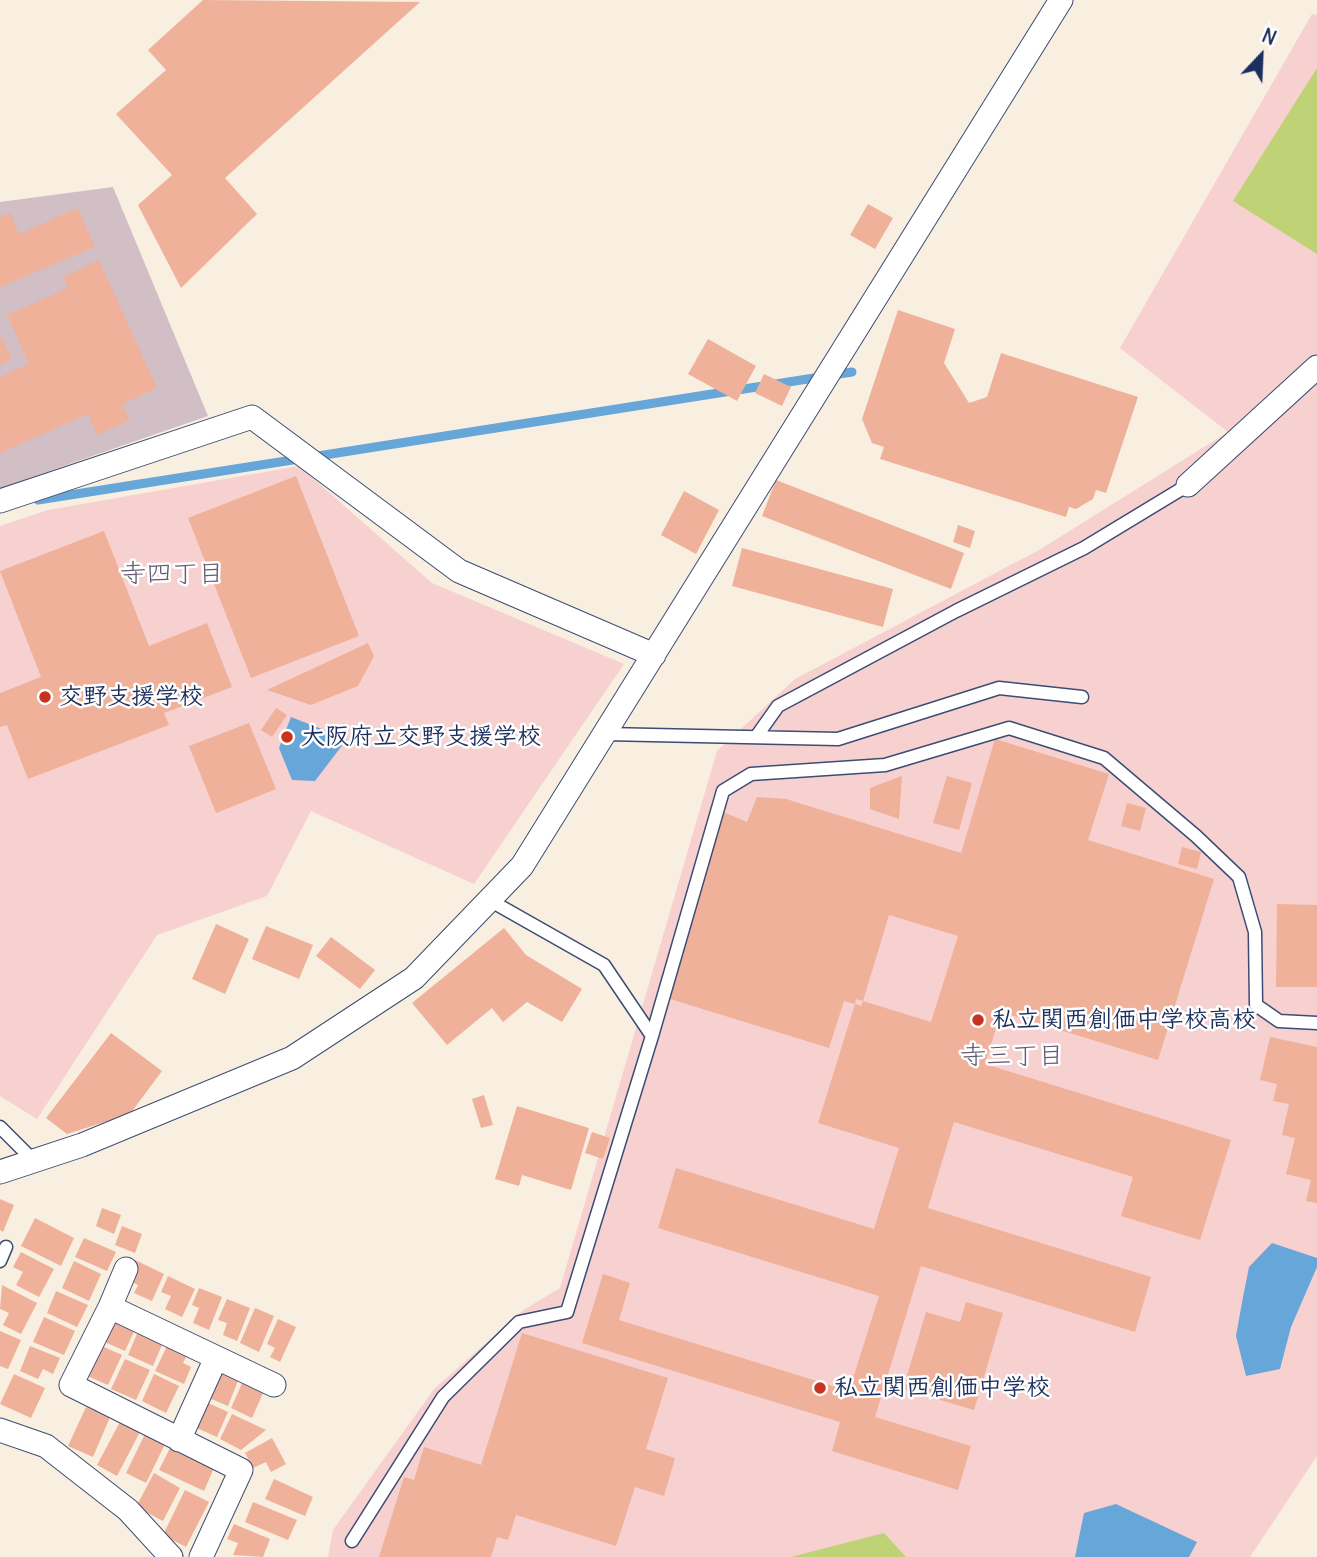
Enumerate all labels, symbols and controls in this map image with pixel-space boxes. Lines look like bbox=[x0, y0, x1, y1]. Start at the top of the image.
north arrow bbox=[1226, 21, 1296, 91]
text: N bbox=[1258, 23, 1280, 50]
district label: 寺四丁目 bbox=[120, 559, 224, 591]
place label: 交野支援学校 bbox=[59, 683, 203, 711]
marker: 交野支援学校 bbox=[37, 689, 53, 705]
place label: 大阪府立交野支援学校 bbox=[301, 723, 541, 751]
marker: 大阪府立交野支援学校 bbox=[279, 729, 295, 745]
place label: 私立関西創価中学校高校 bbox=[992, 1006, 1256, 1034]
marker: 私立関西創価中学校高校 bbox=[970, 1012, 986, 1028]
district label: 寺三丁目 bbox=[960, 1041, 1064, 1073]
place label: 私立関西創価中学校 bbox=[834, 1374, 1050, 1402]
marker: 私立関西創価中学校 bbox=[812, 1380, 828, 1396]

